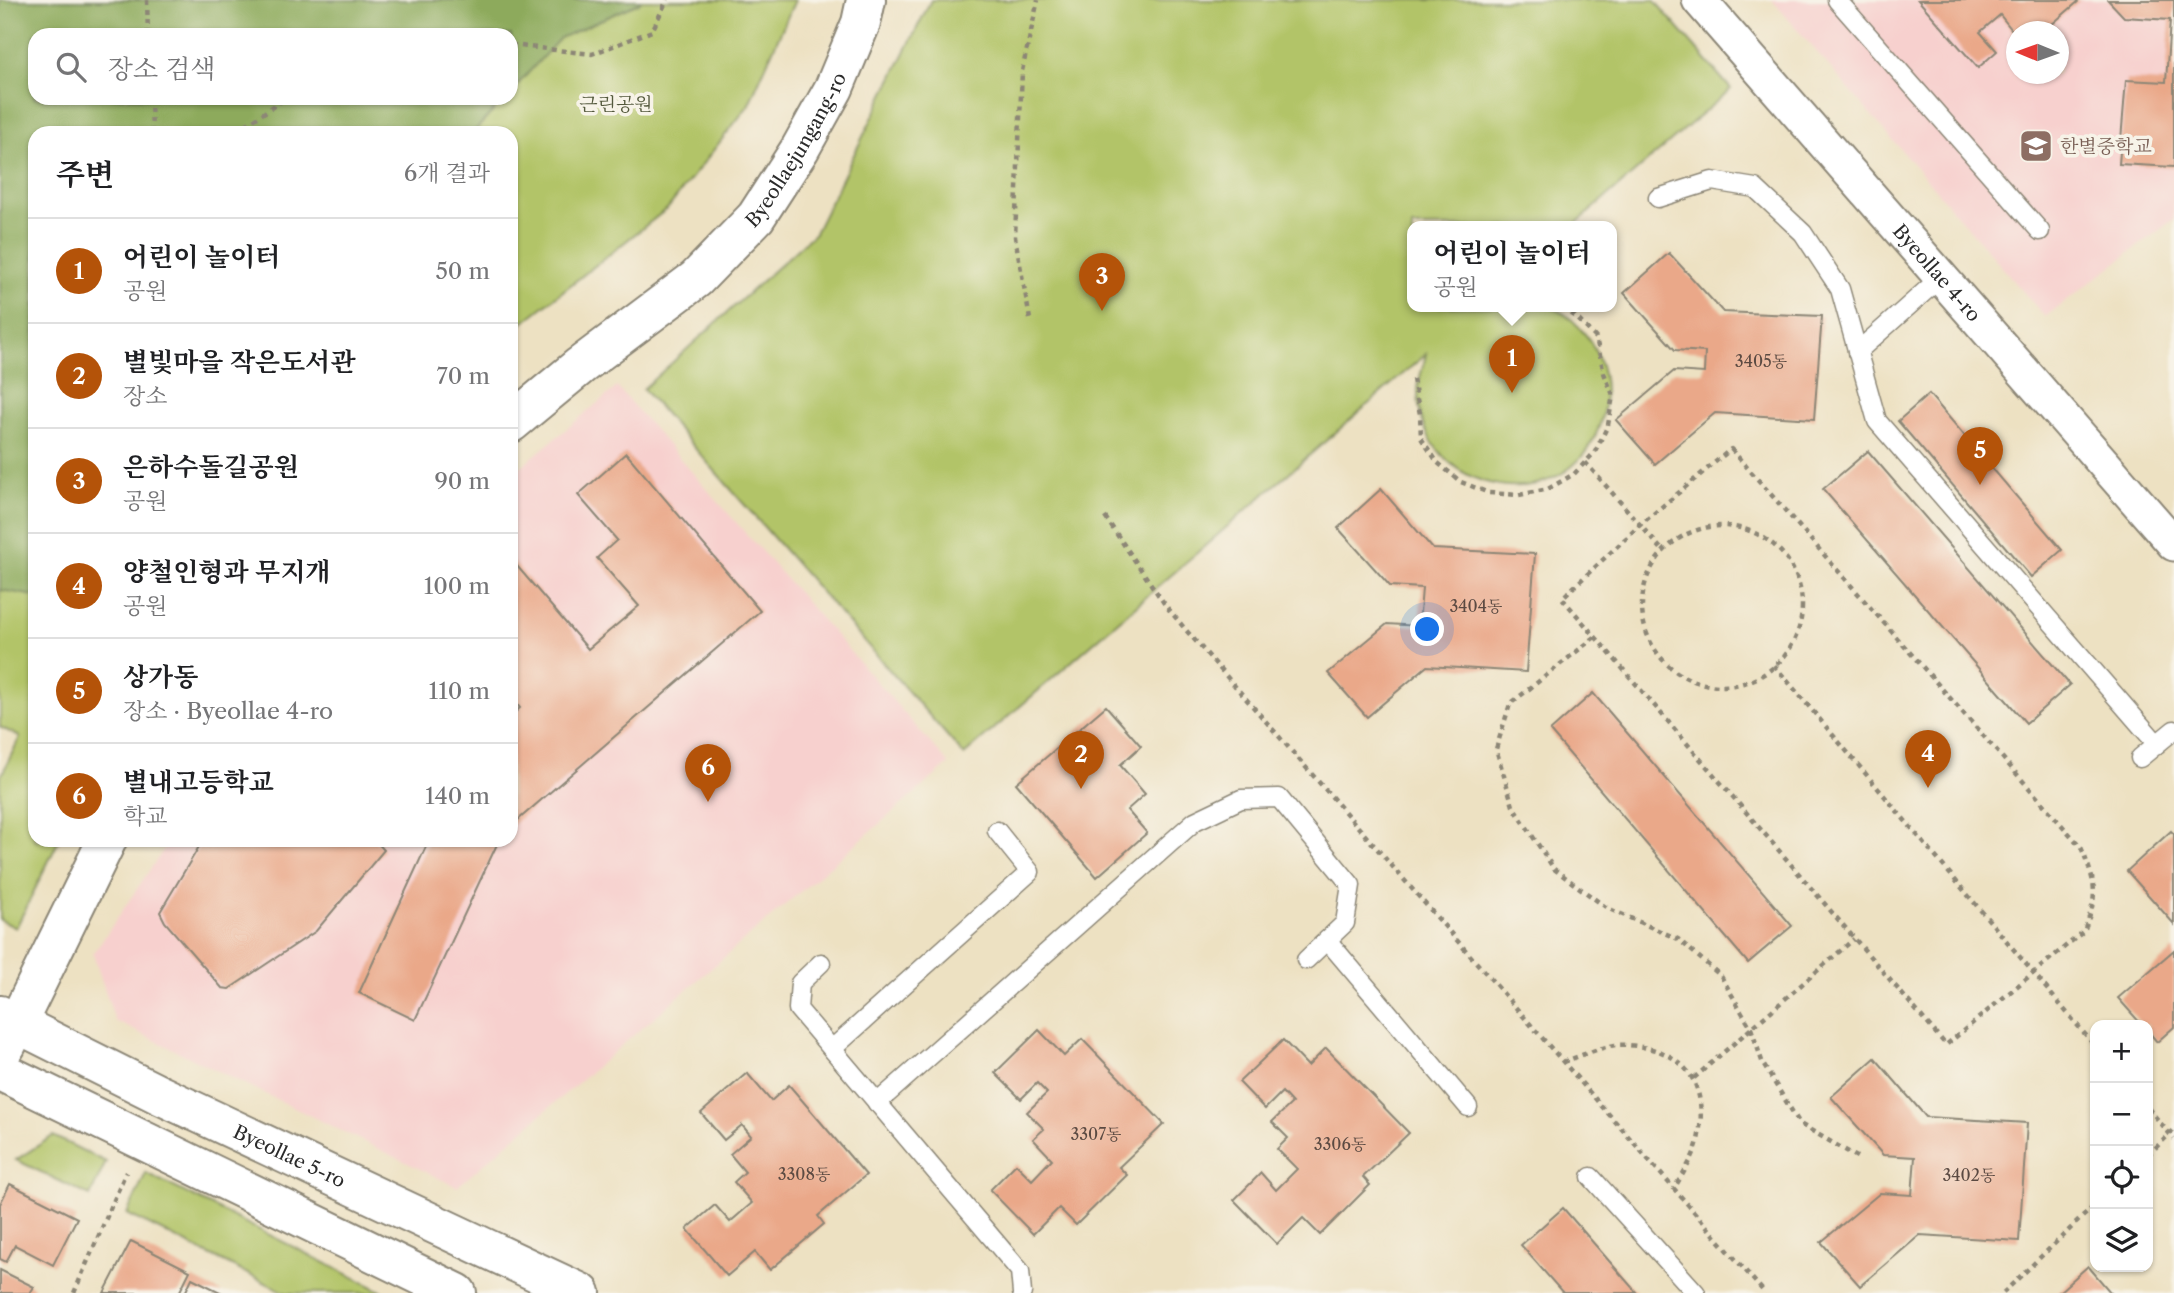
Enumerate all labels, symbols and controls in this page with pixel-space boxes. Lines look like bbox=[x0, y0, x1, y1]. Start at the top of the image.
north arrow bbox=[2006, 21, 2069, 84]
search box bbox=[28, 28, 518, 105]
icon: search bbox=[52, 48, 90, 86]
text: 장소 검색 bbox=[108, 53, 215, 85]
street label: Byeollaejungang-ro bbox=[741, 69, 851, 233]
park label: 근린공원 bbox=[579, 93, 653, 116]
school or university icon: 한별중학교 bbox=[2017, 127, 2055, 165]
place label: 한별중학교 bbox=[2060, 135, 2152, 158]
text: 주변 bbox=[56, 156, 114, 193]
text: 6개 결과 bbox=[404, 159, 490, 187]
street label: Byeollae 4-ro bbox=[1888, 220, 1985, 326]
popup bbox=[1407, 221, 1617, 312]
text: 어린이 놀이터 bbox=[1433, 237, 1591, 269]
text: 어린이 놀이터 bbox=[123, 241, 280, 273]
pin: 3 bbox=[1079, 253, 1125, 311]
text: 1 bbox=[74, 257, 84, 285]
text: 50 m bbox=[435, 257, 490, 285]
text: 공원 bbox=[1433, 273, 1478, 301]
text: 공원 bbox=[123, 277, 167, 305]
pin: 1 bbox=[1489, 335, 1535, 393]
text: 별빛마을 작은도서관 bbox=[123, 346, 356, 378]
house number: 3405동 bbox=[1735, 351, 1788, 371]
text: 2 bbox=[72, 362, 86, 390]
text: 70 m bbox=[437, 362, 490, 390]
text: 장소 bbox=[123, 382, 167, 410]
pin: 5 bbox=[1957, 427, 2003, 485]
text: 은하수돌길공원 bbox=[123, 451, 299, 483]
text: 3 bbox=[73, 467, 86, 495]
text: 90 m bbox=[434, 467, 490, 495]
text: 공원 bbox=[123, 487, 167, 515]
text: 양철인형과 무지개 bbox=[123, 556, 330, 588]
text: 4 bbox=[72, 572, 86, 600]
text: 100 m bbox=[424, 572, 490, 600]
text: 공원 bbox=[123, 592, 167, 620]
house number: 3404동 bbox=[1450, 596, 1503, 616]
your location bbox=[1410, 612, 1444, 646]
text: 상가동 bbox=[123, 661, 198, 693]
text: 5 bbox=[73, 677, 85, 705]
text: 110 m bbox=[429, 677, 490, 705]
text: 장소 · Byeollae 4-ro bbox=[123, 697, 333, 725]
pin: 4 bbox=[1905, 730, 1951, 788]
pin: 2 bbox=[1058, 731, 1104, 789]
pin: 6 bbox=[685, 744, 731, 802]
text: 별내고등학교 bbox=[123, 766, 274, 798]
text: 6 bbox=[72, 782, 86, 810]
text: 140 m bbox=[425, 782, 490, 810]
text: 학교 bbox=[123, 802, 167, 830]
map controls bbox=[2090, 1020, 2153, 1272]
button: + bbox=[2090, 1020, 2153, 1083]
button: − bbox=[2090, 1083, 2153, 1146]
street label: Byeollae 5-ro bbox=[230, 1120, 349, 1192]
house number: 3307동 bbox=[1070, 1124, 1122, 1144]
house number: 3306동 bbox=[1314, 1134, 1367, 1154]
button: locate bbox=[2090, 1146, 2153, 1209]
house number: 3308동 bbox=[778, 1164, 831, 1184]
house number: 3402동 bbox=[1943, 1165, 1996, 1185]
button: layers bbox=[2090, 1209, 2153, 1272]

